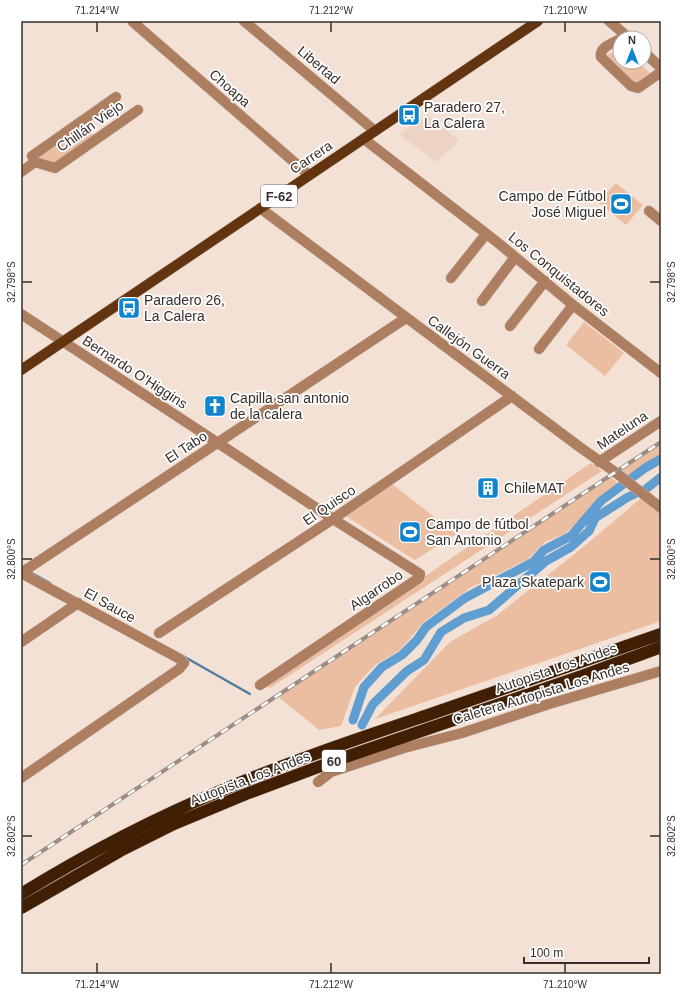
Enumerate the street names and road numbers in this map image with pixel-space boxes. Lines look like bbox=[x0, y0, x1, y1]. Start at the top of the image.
street label: Libertad bbox=[294, 43, 344, 87]
street label: Choapa bbox=[206, 66, 254, 110]
street label: Chillán Viejo bbox=[54, 97, 127, 155]
street label: Carrera bbox=[287, 137, 335, 177]
road number: F-62 bbox=[261, 185, 297, 207]
street label: Los Conquistadores bbox=[506, 229, 612, 319]
street label: Callejón Guerra bbox=[425, 312, 514, 382]
street label: Bernardo O'Higgins bbox=[80, 332, 190, 412]
street label: Mateluna bbox=[594, 407, 651, 453]
street label: El Tabo bbox=[162, 428, 210, 466]
street label: El Quisco bbox=[300, 482, 358, 528]
street label: Algarrobo bbox=[346, 566, 406, 614]
street label: El Sauce bbox=[82, 584, 139, 626]
street label: Autopista Los Andes bbox=[493, 640, 619, 696]
street label: Caletera Autopista Los Andes bbox=[451, 658, 631, 728]
street label: Autopista Los Andes bbox=[188, 748, 312, 808]
road number: 60 bbox=[322, 750, 346, 772]

